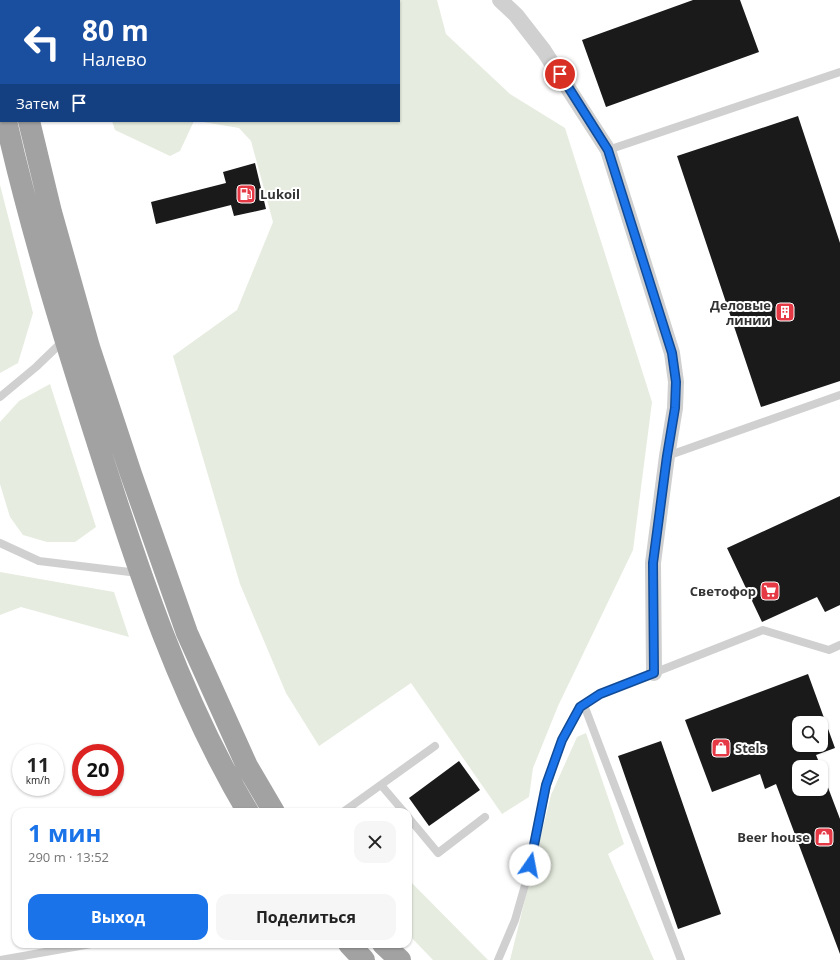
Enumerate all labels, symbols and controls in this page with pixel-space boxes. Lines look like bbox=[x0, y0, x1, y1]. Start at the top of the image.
text: 80 m bbox=[82, 11, 149, 49]
icon: left bbox=[16, 16, 68, 68]
text: Налево bbox=[82, 47, 147, 71]
pin bbox=[543, 57, 577, 91]
icon: arrive bbox=[549, 63, 571, 85]
icon: arrive bbox=[68, 92, 90, 114]
text: Затем bbox=[16, 93, 60, 113]
fuel station icon: Lukoil bbox=[235, 183, 257, 205]
place label: Lukoil bbox=[260, 185, 300, 203]
place label: Деловые линии bbox=[710, 296, 771, 329]
building icon: Деловые линии bbox=[774, 301, 796, 323]
supermarket icon: Светофор bbox=[759, 580, 781, 602]
place label: Светофор bbox=[690, 582, 756, 600]
map controls bbox=[792, 716, 828, 796]
button: search bbox=[792, 716, 828, 752]
shop icon: Stels bbox=[710, 737, 732, 759]
place label: Stels bbox=[735, 739, 766, 757]
speed limit sign: 20 bbox=[72, 744, 124, 796]
text: 11 bbox=[27, 751, 49, 778]
button: layers bbox=[792, 760, 828, 796]
text: km/h bbox=[26, 773, 50, 787]
text: 1 мин bbox=[28, 816, 101, 849]
button: close bbox=[354, 821, 396, 863]
shop icon: Beer house bbox=[813, 826, 835, 848]
place label: Beer house bbox=[737, 828, 810, 846]
position arrow bbox=[509, 844, 551, 886]
text: 290 m · 13:52 bbox=[28, 848, 109, 866]
button: Выход bbox=[28, 894, 208, 940]
button: Поделиться bbox=[216, 894, 396, 940]

